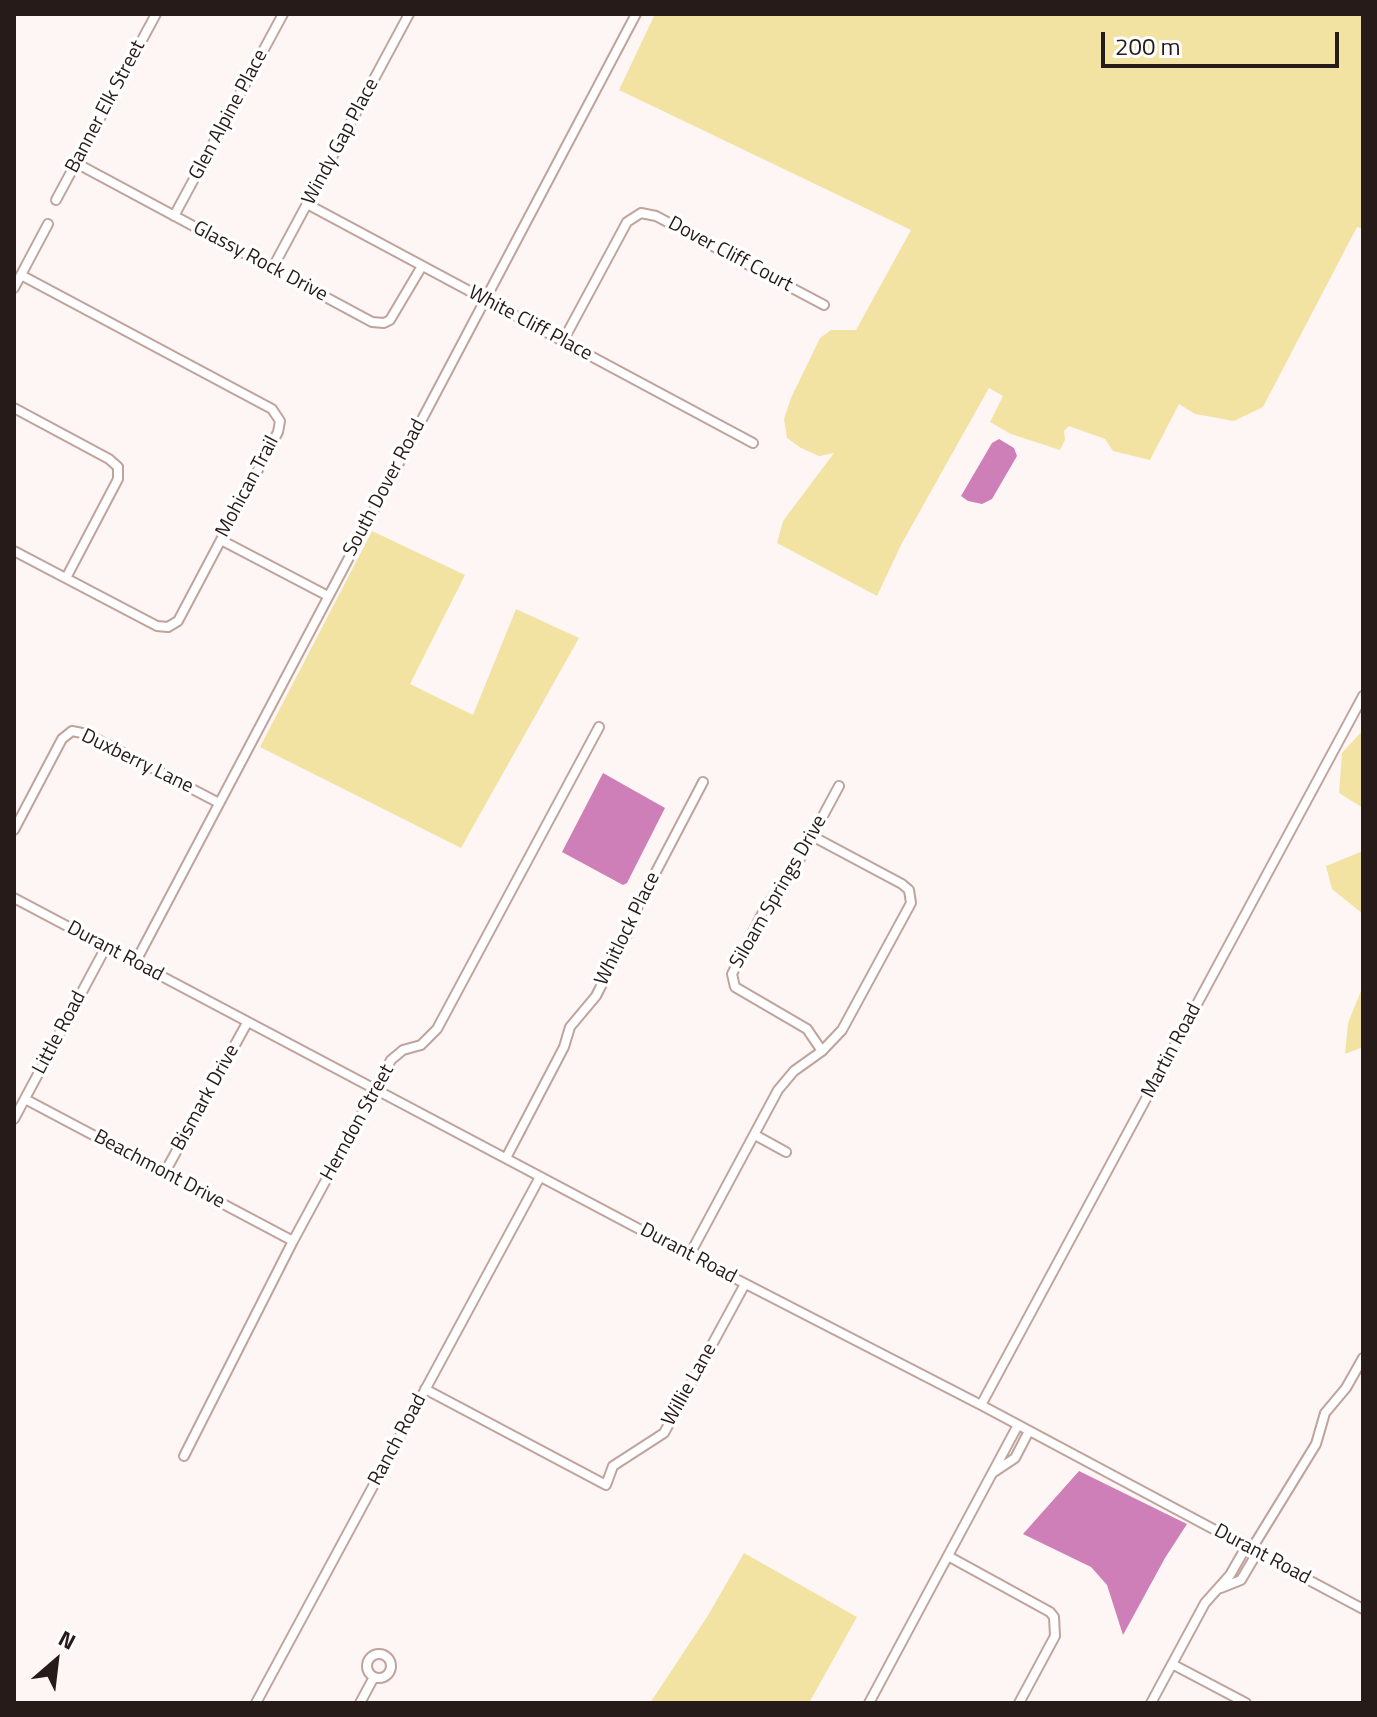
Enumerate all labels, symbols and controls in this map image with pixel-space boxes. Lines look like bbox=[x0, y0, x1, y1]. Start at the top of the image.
scale bar bbox=[1105, 16, 1343, 66]
text: 200 m bbox=[1115, 28, 1181, 64]
street label: Banner Elk Street bbox=[61, 37, 151, 177]
street label: Glen Alpine Place bbox=[185, 46, 273, 184]
street label: Windy Gap Place bbox=[298, 75, 384, 209]
street label: Dover Cliff Court bbox=[664, 212, 796, 298]
street label: Glassy Rock Drive bbox=[189, 217, 331, 307]
street label: White Cliff Place bbox=[464, 281, 596, 367]
street label: South Dover Road bbox=[339, 415, 431, 561]
street label: Mohican Trail bbox=[211, 432, 285, 542]
street label: Duxberry Lane bbox=[77, 725, 197, 799]
street label: Siloam Springs Drive bbox=[725, 811, 833, 973]
street label: Whitlock Place bbox=[590, 868, 666, 990]
street label: Durant Road bbox=[63, 917, 167, 987]
street label: Little Road bbox=[28, 987, 92, 1079]
street label: Martin Road bbox=[1137, 1000, 1207, 1102]
street label: Bismark Drive bbox=[167, 1041, 245, 1155]
street label: Herndon Street bbox=[316, 1061, 400, 1185]
street label: Beachmont Drive bbox=[89, 1125, 229, 1215]
street label: Durant Road bbox=[636, 1219, 740, 1289]
street label: Willie Lane bbox=[658, 1340, 722, 1430]
street label: Ranch Road bbox=[364, 1390, 432, 1490]
street label: Durant Road bbox=[1210, 1520, 1314, 1590]
north arrow bbox=[16, 1621, 96, 1701]
text: N bbox=[53, 1621, 82, 1658]

